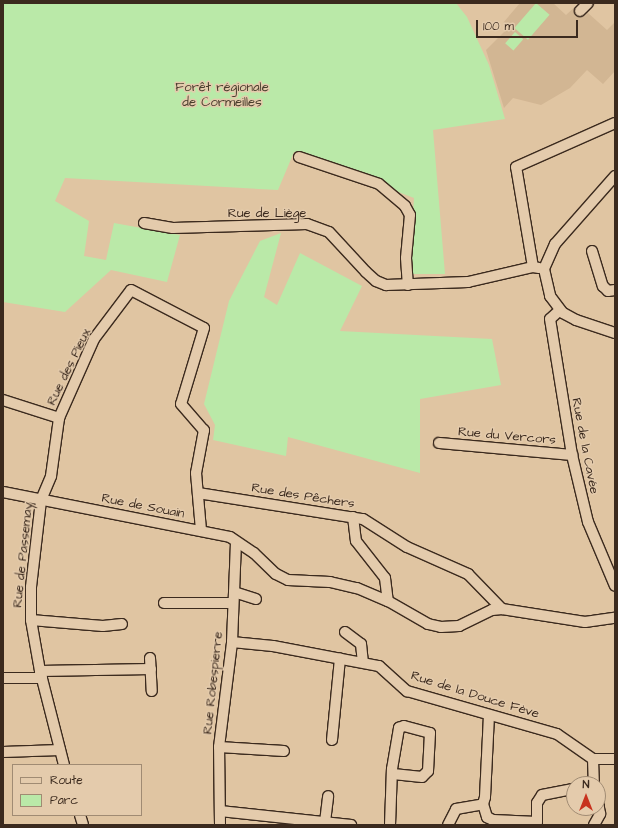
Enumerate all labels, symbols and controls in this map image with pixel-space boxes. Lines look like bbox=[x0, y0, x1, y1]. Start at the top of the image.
scale bar bbox=[478, 12, 580, 38]
text: 100 m bbox=[483, 18, 514, 35]
park label: Forêt régionale de Cormeilles bbox=[175, 80, 269, 111]
street label: Rue de Liège bbox=[228, 205, 306, 221]
street label: Rue des Pieux bbox=[44, 326, 94, 408]
street label: Rue de la Cavée bbox=[568, 397, 602, 495]
street label: Rue du Vercors bbox=[457, 424, 557, 448]
street label: Rue des Pêchers bbox=[250, 480, 356, 512]
street label: Rue de Souain bbox=[100, 490, 186, 522]
street label: Rue de Passemay bbox=[10, 502, 36, 608]
street label: Rue Robespierre bbox=[200, 631, 226, 735]
street label: Rue de la Douce Fève bbox=[409, 668, 541, 722]
legend bbox=[12, 764, 142, 816]
text: Route bbox=[50, 772, 83, 789]
north arrow bbox=[566, 776, 606, 816]
text: N bbox=[583, 777, 589, 792]
text: Parc bbox=[50, 792, 78, 809]

